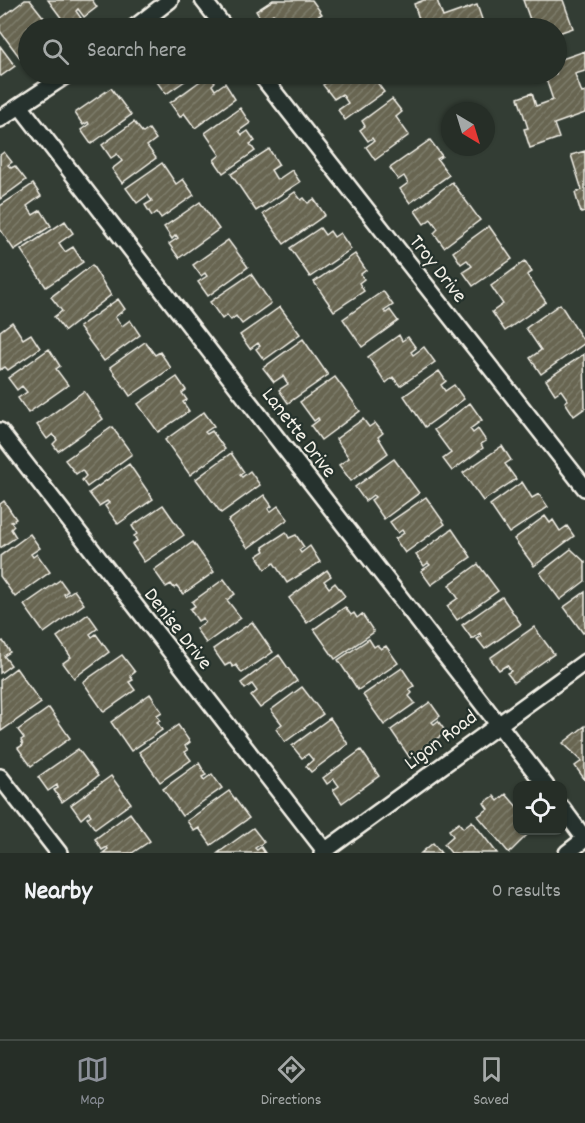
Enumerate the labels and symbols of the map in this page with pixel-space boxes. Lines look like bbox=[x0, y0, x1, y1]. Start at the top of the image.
north arrow bbox=[441, 102, 495, 156]
street label: Troy Drive bbox=[400, 229, 473, 310]
street label: Lanette Drive bbox=[253, 382, 343, 485]
street label: Denise Drive bbox=[135, 582, 218, 677]
street label: Ligon Road bbox=[399, 704, 485, 779]

